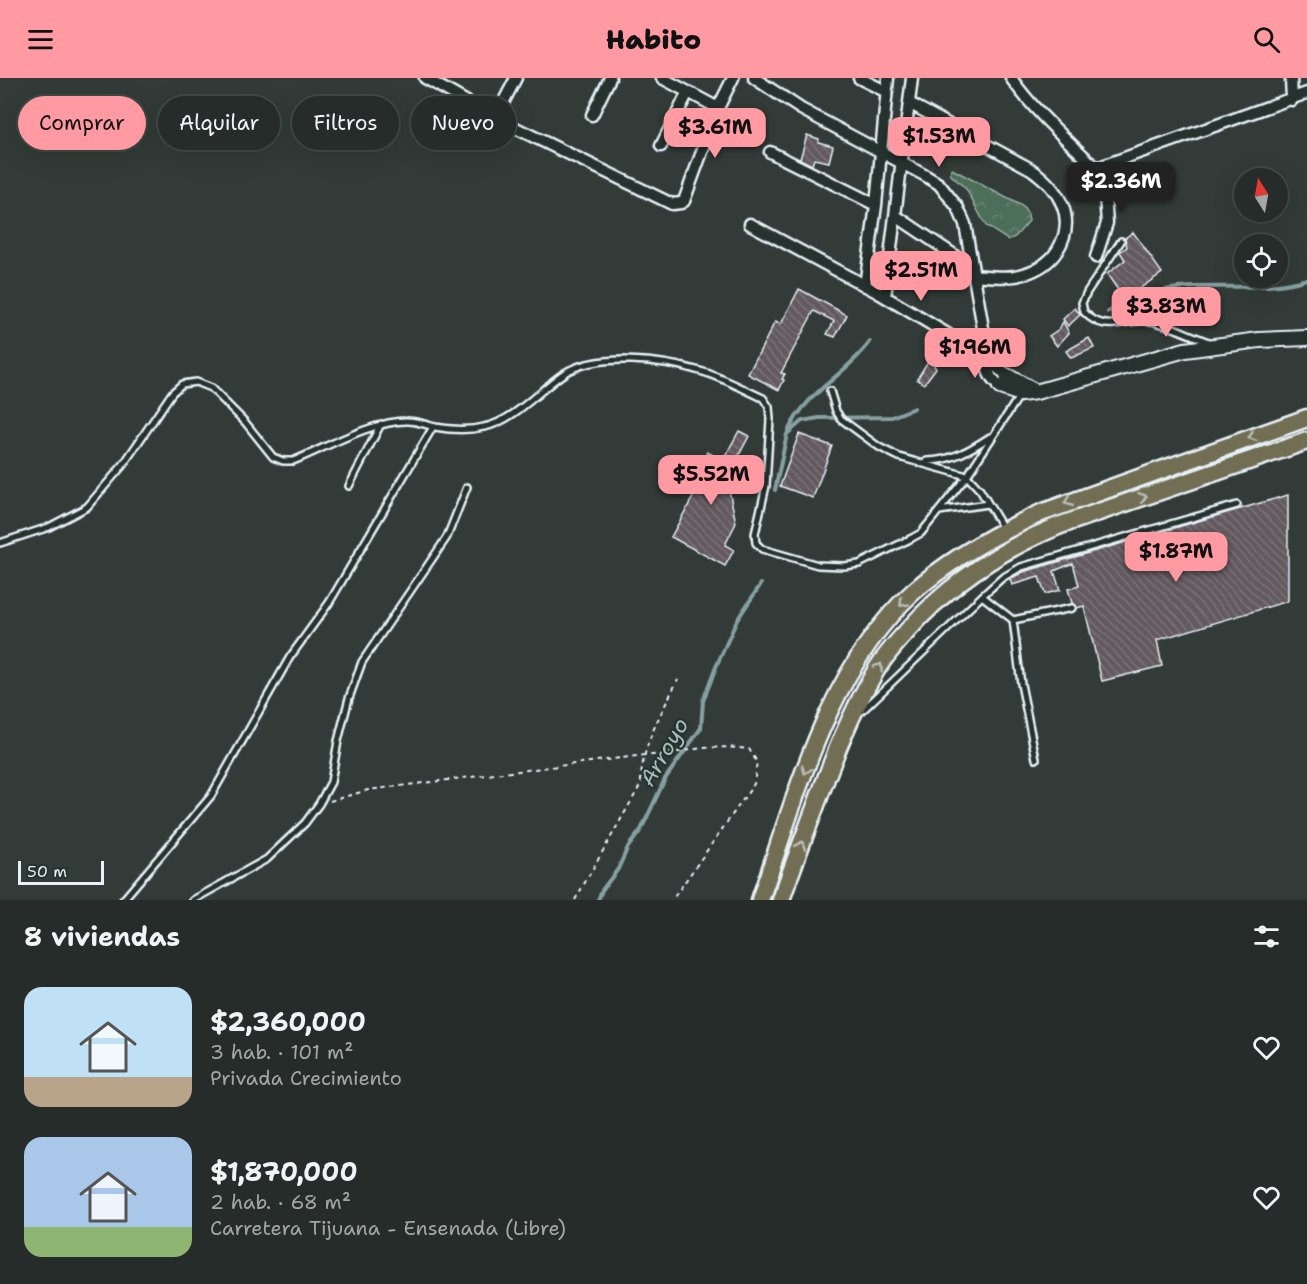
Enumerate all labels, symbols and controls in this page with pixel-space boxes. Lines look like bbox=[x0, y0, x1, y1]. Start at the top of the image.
text: Habito bbox=[606, 21, 701, 58]
icon: menu bbox=[24, 23, 57, 56]
icon: search bbox=[1250, 23, 1283, 56]
chip: Comprar bbox=[18, 96, 146, 150]
chip: Alquilar bbox=[158, 96, 280, 150]
chip: Filtros bbox=[292, 96, 399, 150]
chip: Nuevo bbox=[411, 96, 516, 150]
pin: $3.61M bbox=[666, 108, 764, 159]
text: $3.61M bbox=[678, 114, 752, 140]
pin: $1.53M bbox=[890, 117, 988, 168]
text: $1.53M bbox=[902, 123, 976, 149]
pin: $2.36M bbox=[1072, 162, 1170, 213]
text: $2.36M bbox=[1080, 168, 1162, 194]
north arrow bbox=[1234, 168, 1288, 222]
map controls bbox=[1234, 168, 1288, 288]
button: locate bbox=[1234, 234, 1288, 288]
pin: $2.51M bbox=[872, 251, 970, 302]
text: $2.51M bbox=[884, 257, 958, 283]
pin: $3.83M bbox=[1117, 287, 1215, 338]
text: $3.83M bbox=[1126, 293, 1206, 319]
pin: $1.96M bbox=[926, 328, 1024, 379]
text: $1.96M bbox=[939, 334, 1011, 360]
one-way arrow bbox=[1247, 430, 1258, 443]
pin: $5.52M bbox=[662, 455, 760, 506]
text: $5.52M bbox=[672, 461, 750, 487]
one-way arrow bbox=[1137, 492, 1148, 505]
one-way arrow bbox=[1063, 495, 1074, 507]
pin: $1.87M bbox=[1127, 532, 1225, 583]
text: $1.87M bbox=[1139, 538, 1213, 564]
one-way arrow bbox=[899, 595, 910, 606]
one-way arrow bbox=[872, 663, 883, 674]
water label: Arroyo bbox=[633, 712, 695, 792]
one-way arrow bbox=[801, 764, 813, 775]
one-way arrow bbox=[794, 840, 807, 851]
scale bar bbox=[18, 858, 104, 886]
text: 50 m bbox=[27, 861, 67, 882]
text: 8 viviendas bbox=[24, 919, 180, 954]
icon: filters bbox=[1250, 920, 1283, 953]
text: $2,360,000 bbox=[210, 1004, 366, 1039]
icon: home bbox=[72, 1011, 144, 1083]
icon: heart bbox=[1250, 1031, 1283, 1064]
text: 3 hab. · 101 m² bbox=[210, 1039, 353, 1065]
text: Privada Crecimiento bbox=[210, 1065, 402, 1091]
text: $1,870,000 bbox=[210, 1154, 358, 1189]
icon: home bbox=[72, 1161, 144, 1233]
icon: heart bbox=[1250, 1181, 1283, 1214]
text: 2 hab. · 68 m² bbox=[210, 1189, 351, 1215]
text: Carretera Tijuana - Ensenada (Libre) bbox=[210, 1215, 566, 1241]

